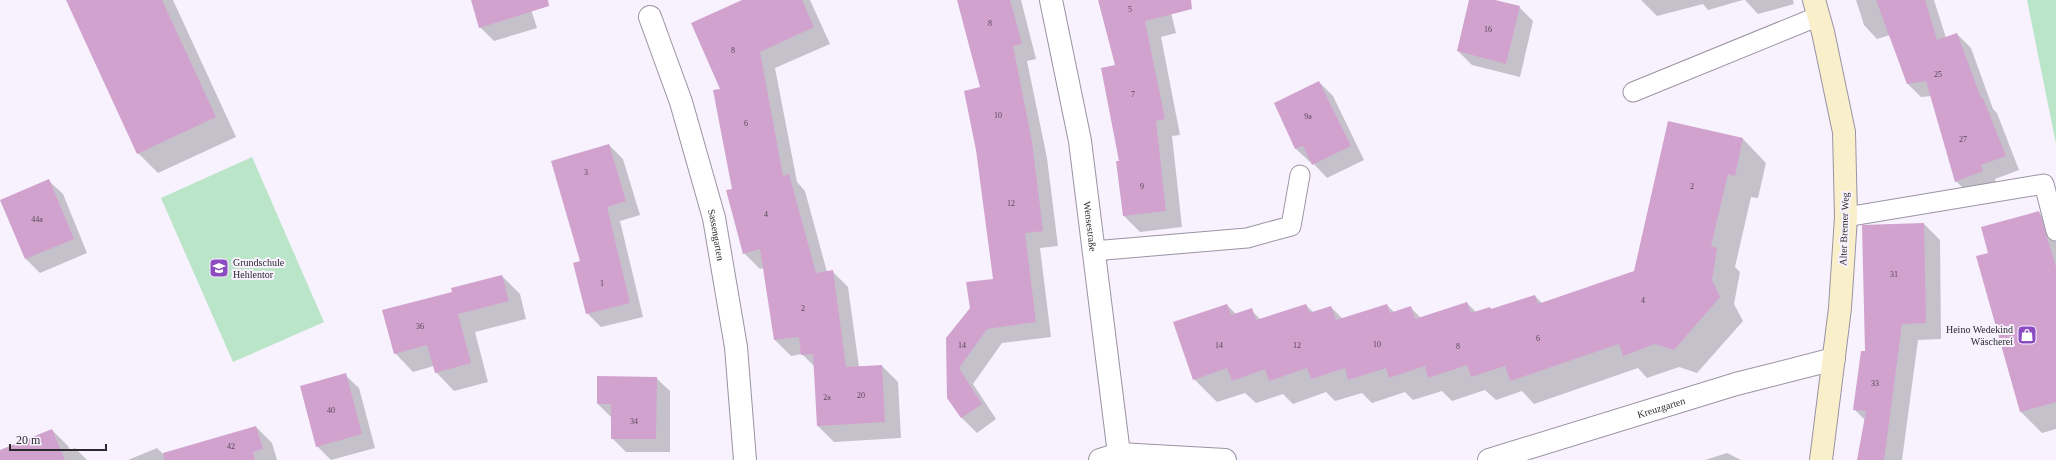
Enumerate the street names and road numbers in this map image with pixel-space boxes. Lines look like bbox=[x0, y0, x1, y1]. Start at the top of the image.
street label: Alter Bremer Weg bbox=[1837, 192, 1851, 266]
street label: Wensestraße bbox=[1082, 201, 1099, 253]
street label: Sassengarten bbox=[706, 208, 727, 261]
street label: Kreuzgarten bbox=[1636, 395, 1686, 420]

